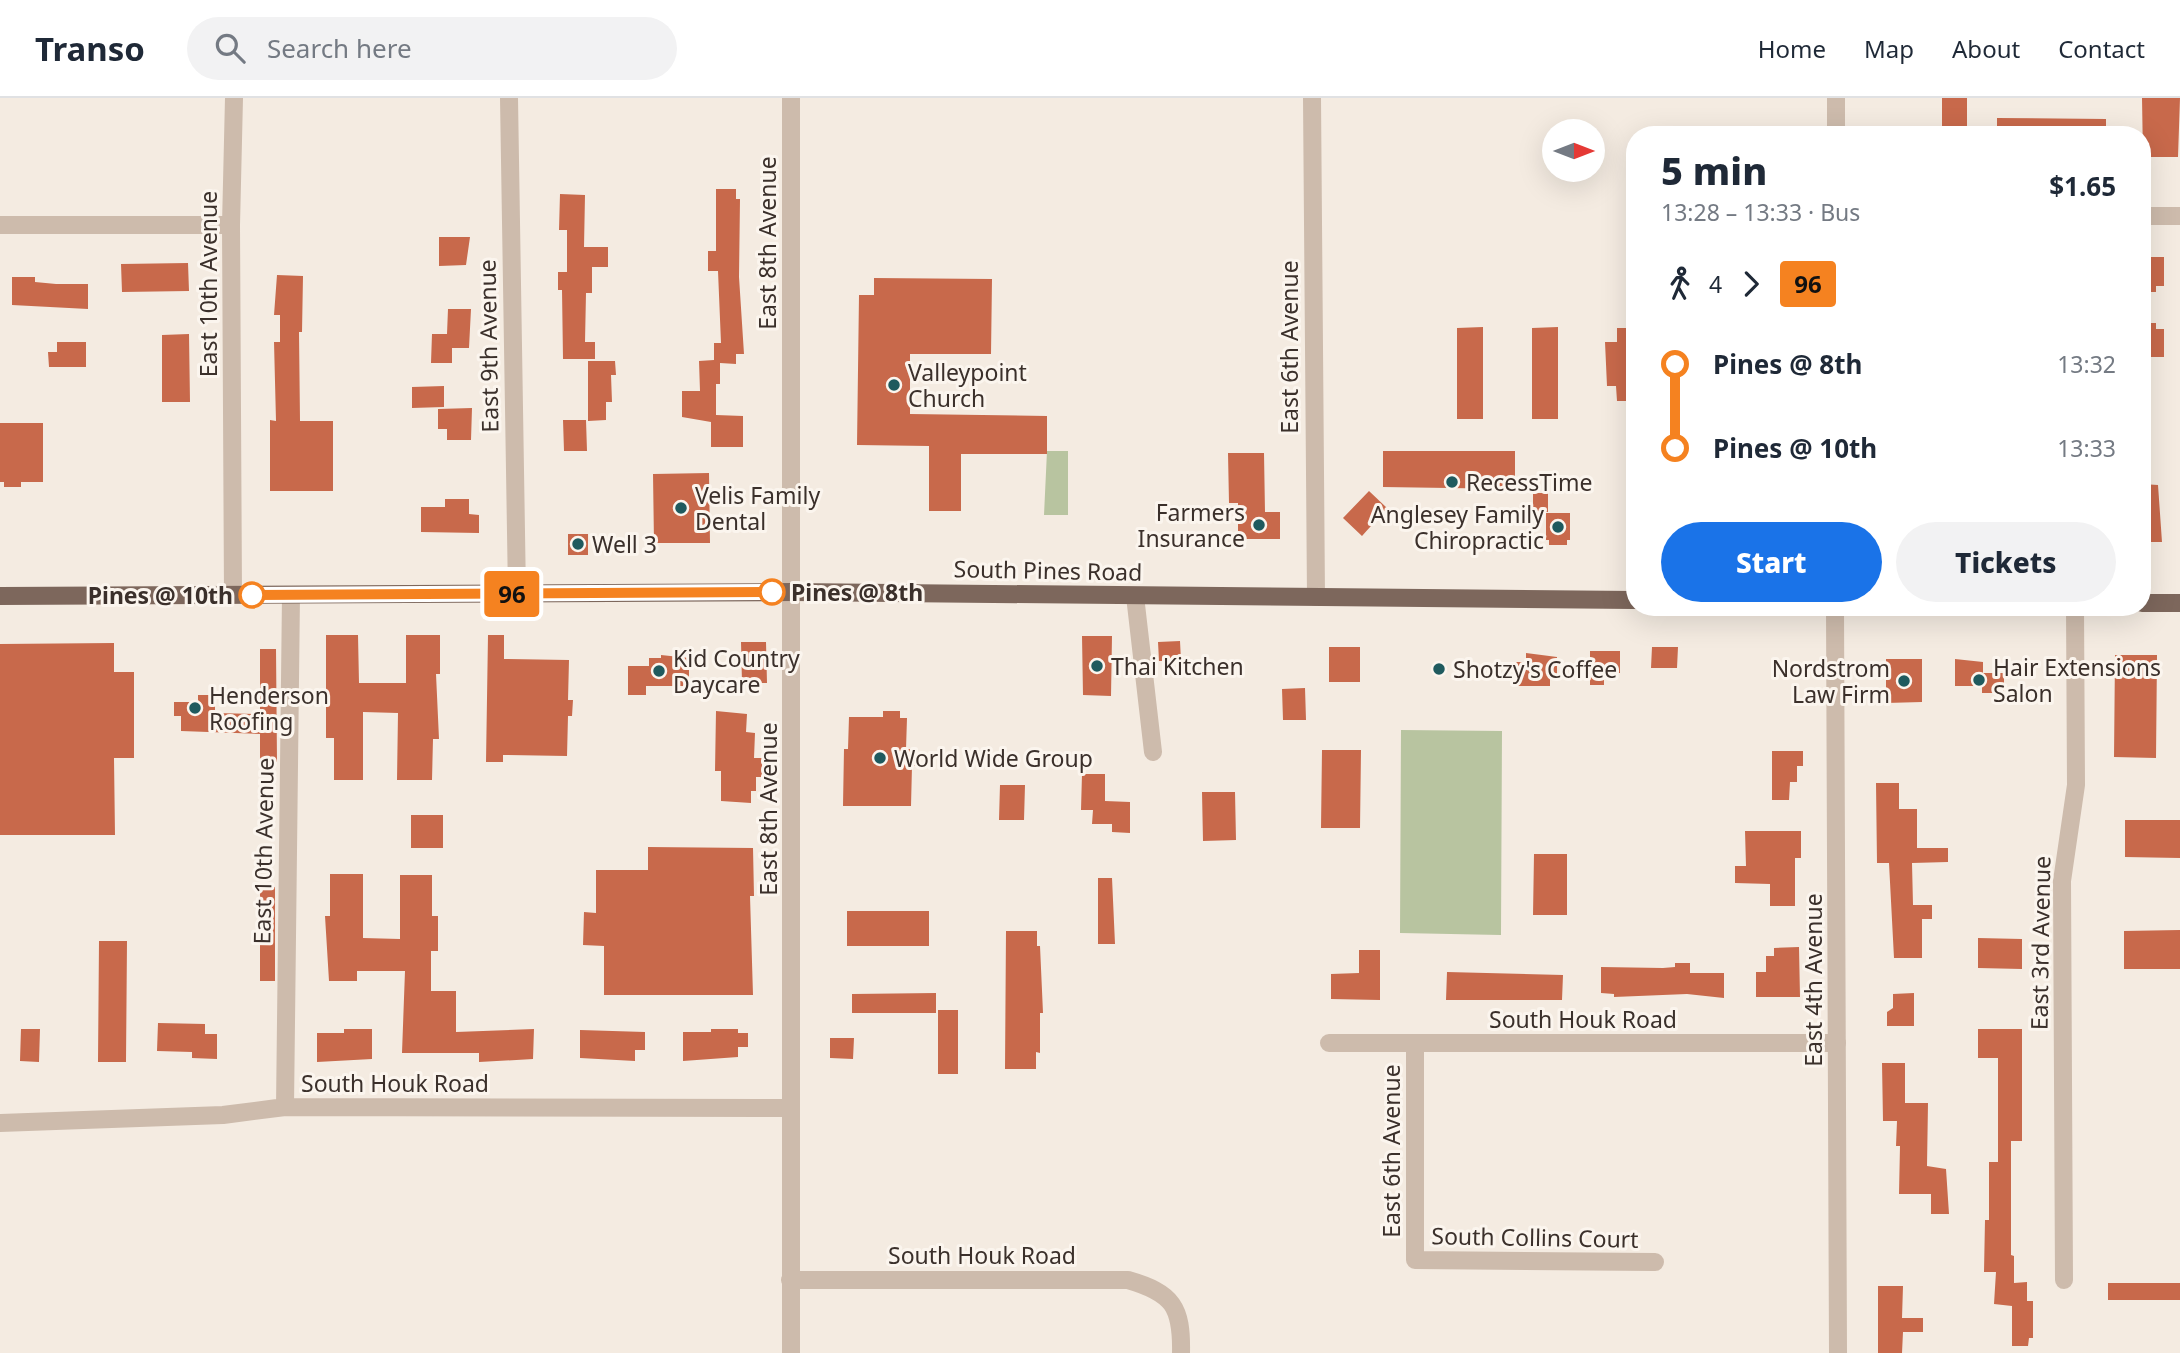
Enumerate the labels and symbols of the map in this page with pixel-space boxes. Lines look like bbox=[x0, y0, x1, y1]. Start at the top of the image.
north arrow bbox=[1542, 119, 1605, 182]
street label: East 8th Avenue bbox=[751, 156, 783, 330]
street label: East 10th Avenue bbox=[192, 191, 224, 377]
street label: East 9th Avenue bbox=[470, 259, 506, 433]
street label: East 6th Avenue bbox=[1273, 260, 1305, 434]
place label: Valleypoint Church bbox=[908, 356, 1027, 414]
marker: Valleypoint Church bbox=[886, 377, 902, 393]
place label: RecessTime bbox=[1466, 466, 1593, 498]
marker: RecessTime bbox=[1444, 474, 1460, 490]
place label: Velis Family Dental bbox=[695, 479, 820, 537]
place label: Farmers Insurance bbox=[1138, 496, 1245, 554]
place label: Anglesey Family Chiropractic bbox=[1371, 498, 1544, 556]
marker: Velis Family Dental bbox=[673, 500, 689, 516]
marker: Farmers Insurance bbox=[1251, 517, 1267, 533]
marker: Anglesey Family Chiropractic bbox=[1550, 519, 1566, 535]
place label: Well 3 bbox=[592, 528, 657, 560]
marker: Well 3 bbox=[570, 536, 586, 552]
street label: South Pines Road bbox=[953, 552, 1143, 588]
line badge: 96 bbox=[480, 571, 544, 617]
place label: Pines @ 8th bbox=[791, 576, 923, 608]
place label: Pines @ 10th bbox=[88, 579, 233, 611]
marker: Pines @ 8th bbox=[759, 579, 785, 605]
marker: Pines @ 10th bbox=[239, 582, 265, 608]
place label: Kid Country Daycare bbox=[673, 642, 800, 700]
place label: Thai Kitchen bbox=[1111, 650, 1244, 682]
place label: Hair Extensions Salon bbox=[1993, 651, 2161, 709]
place label: Nordstrom Law Firm bbox=[1772, 652, 1890, 710]
place label: Shotzy's Coffee bbox=[1453, 653, 1617, 685]
marker: Thai Kitchen bbox=[1089, 658, 1105, 674]
marker: Shotzy's Coffee bbox=[1431, 661, 1447, 677]
marker: Kid Country Daycare bbox=[651, 663, 667, 679]
marker: Hair Extensions Salon bbox=[1971, 672, 1987, 688]
marker: Nordstrom Law Firm bbox=[1896, 673, 1912, 689]
place label: Henderson Roofing bbox=[209, 679, 329, 737]
marker: Henderson Roofing bbox=[187, 700, 203, 716]
street label: East 8th Avenue bbox=[752, 722, 784, 896]
place label: World Wide Group bbox=[894, 742, 1093, 774]
marker: World Wide Group bbox=[872, 750, 888, 766]
street label: East 10th Avenue bbox=[245, 757, 281, 945]
street label: East 3rd Avenue bbox=[2022, 856, 2058, 1030]
street label: East 4th Avenue bbox=[1797, 893, 1829, 1067]
street label: South Houk Road bbox=[1489, 1003, 1677, 1035]
street label: East 6th Avenue bbox=[1375, 1064, 1407, 1238]
street label: South Houk Road bbox=[301, 1067, 489, 1099]
street label: South Collins Court bbox=[1431, 1219, 1639, 1255]
street label: South Houk Road bbox=[888, 1239, 1076, 1271]

